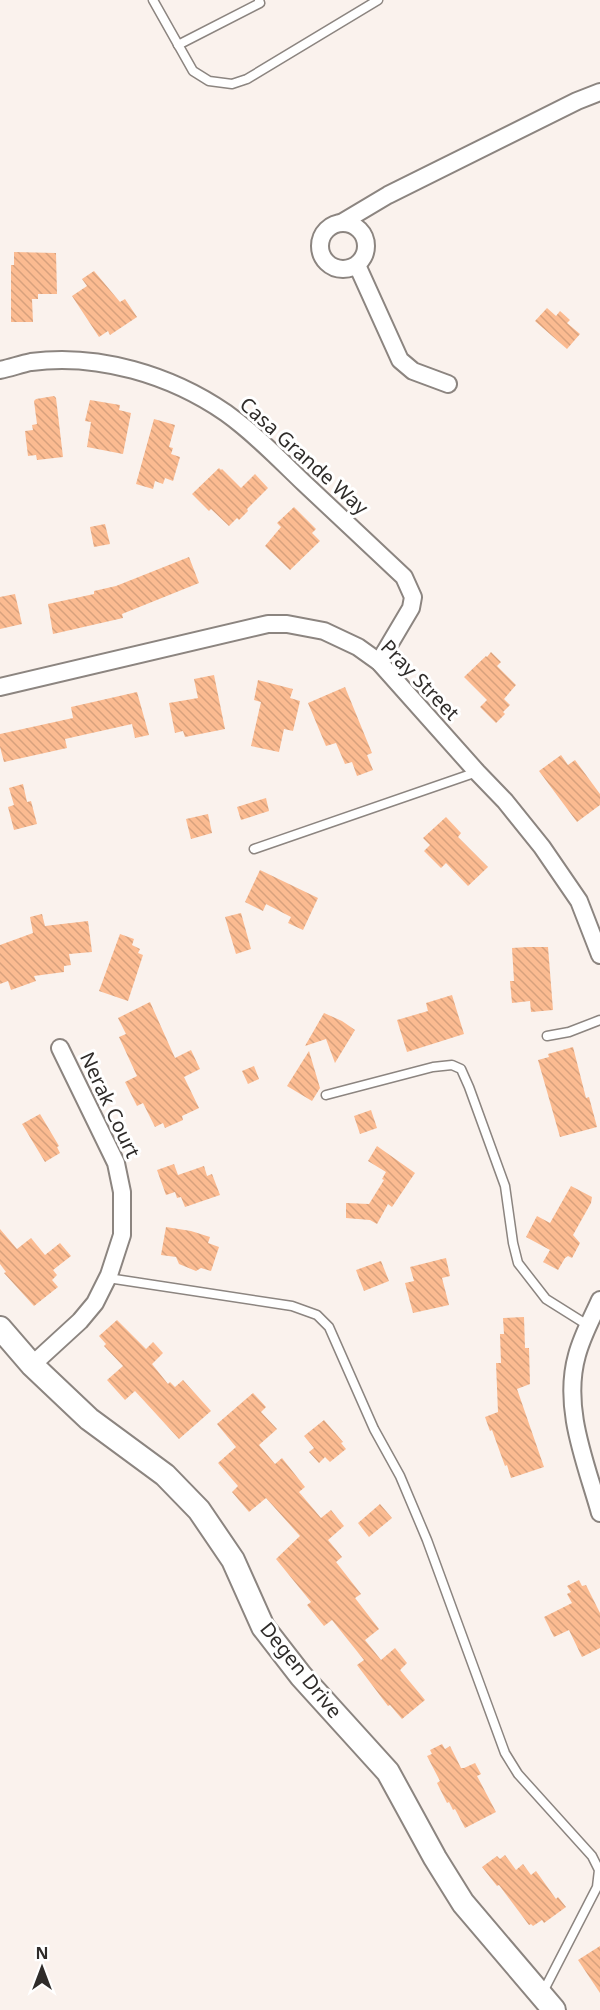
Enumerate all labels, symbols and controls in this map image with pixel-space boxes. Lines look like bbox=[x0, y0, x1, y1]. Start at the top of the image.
street label: Casa Grande Way bbox=[234, 391, 375, 521]
street label: Pray Street bbox=[375, 633, 466, 726]
street label: Nerak Court bbox=[74, 1047, 147, 1162]
street label: Degen Drive bbox=[254, 1616, 349, 1723]
north arrow bbox=[12, 1938, 72, 1998]
text: N bbox=[35, 1942, 49, 1964]

